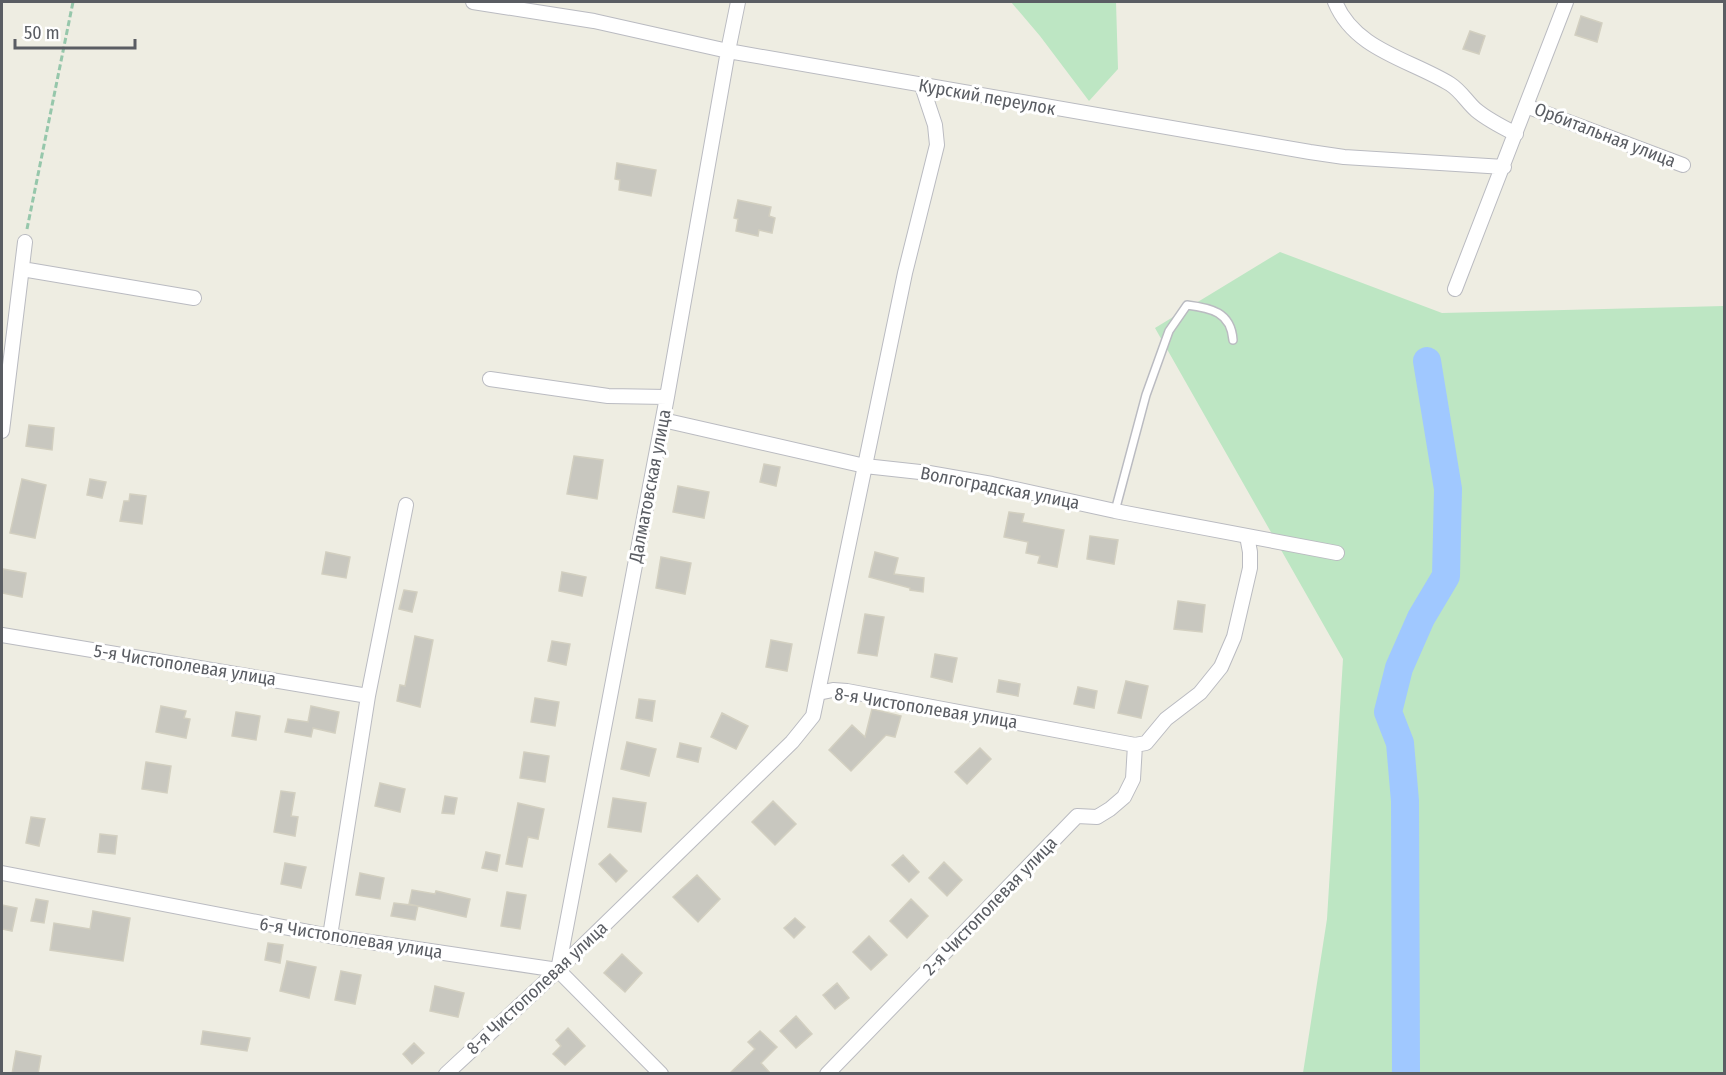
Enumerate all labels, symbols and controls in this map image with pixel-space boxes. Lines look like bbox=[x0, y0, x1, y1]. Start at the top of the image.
scale bar bbox=[15, 12, 135, 50]
text: 50 m bbox=[24, 22, 60, 44]
street label: Курский переулок bbox=[917, 74, 1058, 120]
street label: Орбитальная улица bbox=[1531, 98, 1679, 172]
street label: Далматовская улица bbox=[624, 407, 676, 566]
street label: Волгоградская улица bbox=[919, 462, 1082, 514]
street label: 5-я Чистополевая улица bbox=[92, 640, 278, 690]
street label: 8-я Чистополевая улица bbox=[833, 683, 1019, 733]
street label: 2-я Чистополевая улица bbox=[918, 832, 1062, 980]
street label: 6-я Чистополевая улица bbox=[258, 913, 444, 963]
street label: 8-я Чистополевая улица bbox=[462, 917, 612, 1059]

